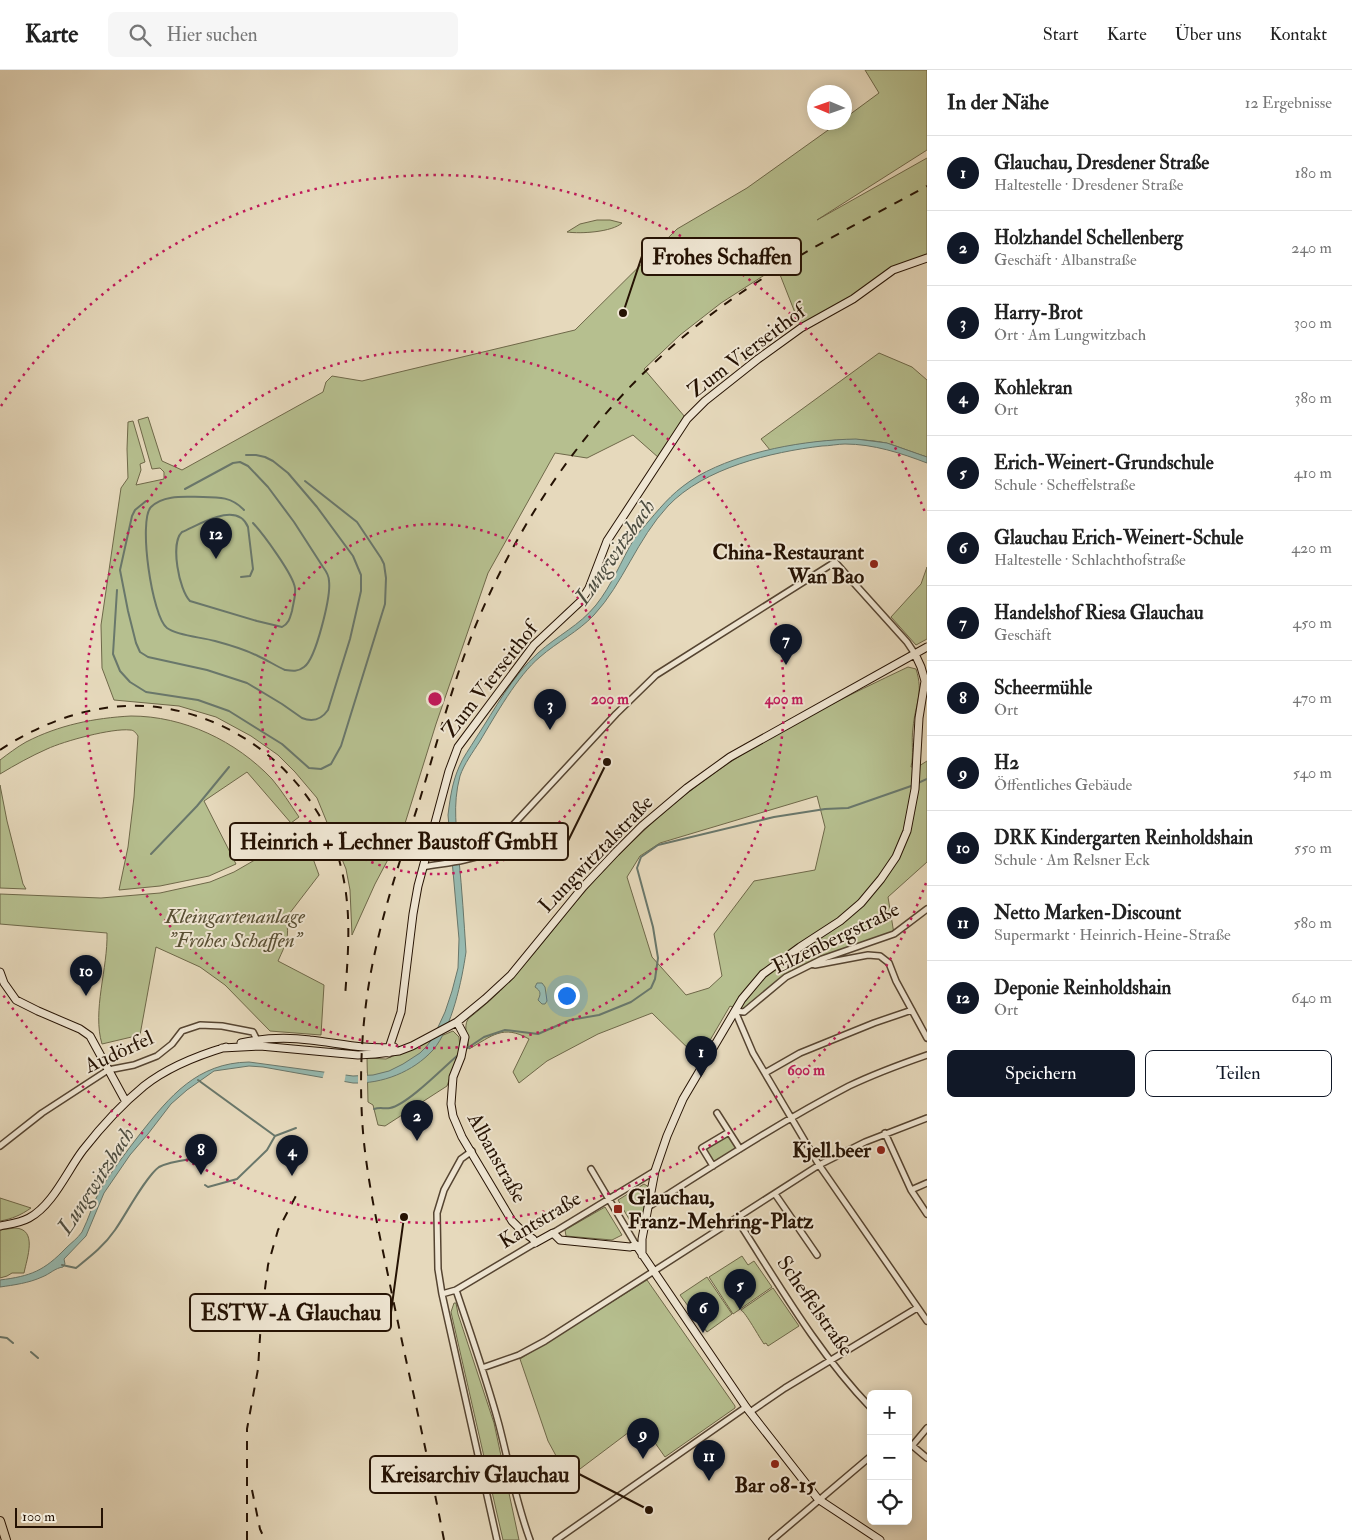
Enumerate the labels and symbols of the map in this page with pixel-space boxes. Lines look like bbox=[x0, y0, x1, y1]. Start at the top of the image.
north arrow bbox=[807, 85, 852, 130]
callout: Frohes Schaffen bbox=[642, 238, 801, 275]
text: Frohes Schaffen bbox=[652, 243, 792, 271]
street label: Zum Vierseithof bbox=[683, 296, 814, 404]
water label: Lungwitzbach bbox=[568, 494, 662, 611]
pin: 12 bbox=[200, 518, 232, 559]
place label: China-Restaurant Wan Bao bbox=[713, 539, 864, 590]
marker: China-Restaurant Wan Bao bbox=[868, 558, 880, 570]
street label: Zum Vierseithof bbox=[436, 614, 546, 744]
pin: 7 bbox=[770, 624, 802, 665]
pin: 3 bbox=[534, 689, 566, 730]
centre of rings bbox=[426, 690, 444, 708]
text: 200 m bbox=[591, 690, 629, 709]
text: 400 m bbox=[764, 690, 803, 709]
street label: Lungwitztalstraße bbox=[533, 789, 659, 919]
callout: Heinrich + Lechner Baustoff GmbH bbox=[230, 823, 568, 860]
text: Heinrich + Lechner Baustoff GmbH bbox=[240, 828, 558, 856]
street label: Elzenbergstraße bbox=[768, 896, 904, 980]
park label: Kleingartenanlage "Frohes Schaffen" bbox=[164, 903, 306, 954]
pin: 10 bbox=[70, 955, 102, 996]
your location bbox=[554, 983, 580, 1009]
street label: Audörfel bbox=[79, 1024, 158, 1080]
pin: 1 bbox=[685, 1036, 717, 1077]
text: 600 m bbox=[787, 1061, 825, 1080]
pin: 2 bbox=[401, 1100, 433, 1141]
street label: Albanstraße bbox=[461, 1107, 533, 1208]
water label: Lungwitzbach bbox=[50, 1122, 141, 1241]
pin: 8 bbox=[185, 1134, 217, 1175]
pin: 4 bbox=[276, 1135, 308, 1176]
place label: Kjell.beer bbox=[792, 1137, 872, 1164]
marker: Kjell.beer bbox=[875, 1144, 887, 1156]
place label: Glauchau, Franz-Mehring-Platz bbox=[628, 1184, 814, 1235]
street label: Kantstraße bbox=[494, 1185, 586, 1255]
marker: Glauchau, Franz-Mehring-Platz bbox=[612, 1203, 624, 1215]
street label: Scheffelstraße bbox=[770, 1250, 860, 1362]
pin: 5 bbox=[724, 1269, 756, 1310]
pin: 6 bbox=[687, 1292, 719, 1333]
callout: ESTW-A Glauchau bbox=[190, 1294, 391, 1331]
text: ESTW-A Glauchau bbox=[201, 1299, 382, 1327]
pin: 9 bbox=[627, 1418, 659, 1459]
pin: 11 bbox=[693, 1440, 725, 1481]
callout: Kreisarchiv Glauchau bbox=[370, 1456, 579, 1493]
marker: Bar 08-15 bbox=[769, 1458, 781, 1470]
text: Kreisarchiv Glauchau bbox=[381, 1461, 570, 1489]
place label: Bar 08-15 bbox=[735, 1472, 816, 1499]
scale bar bbox=[15, 1505, 102, 1528]

